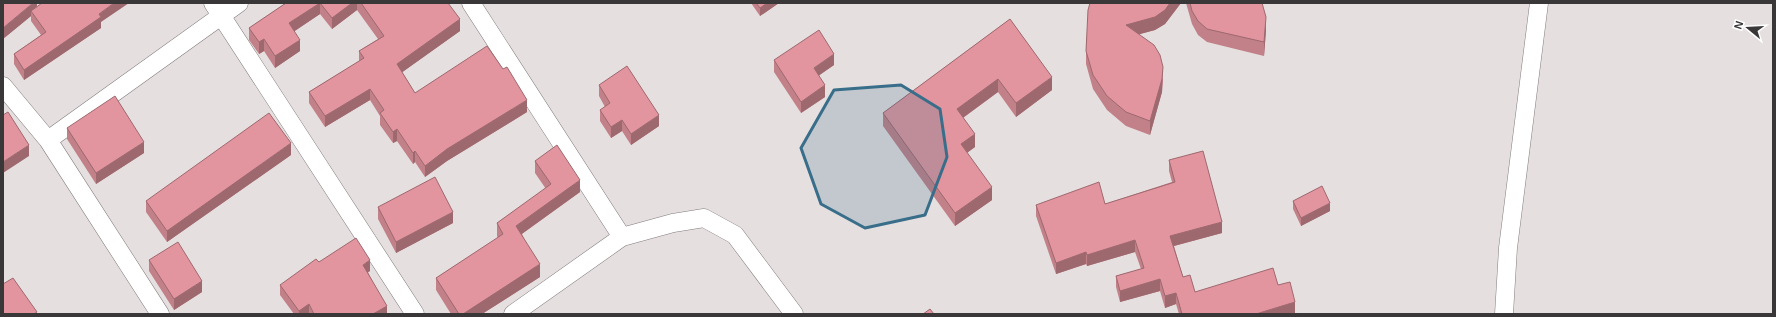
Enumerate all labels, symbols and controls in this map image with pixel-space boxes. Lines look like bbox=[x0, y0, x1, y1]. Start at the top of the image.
north arrow bbox=[1728, 8, 1768, 48]
text: N bbox=[1732, 19, 1745, 31]

